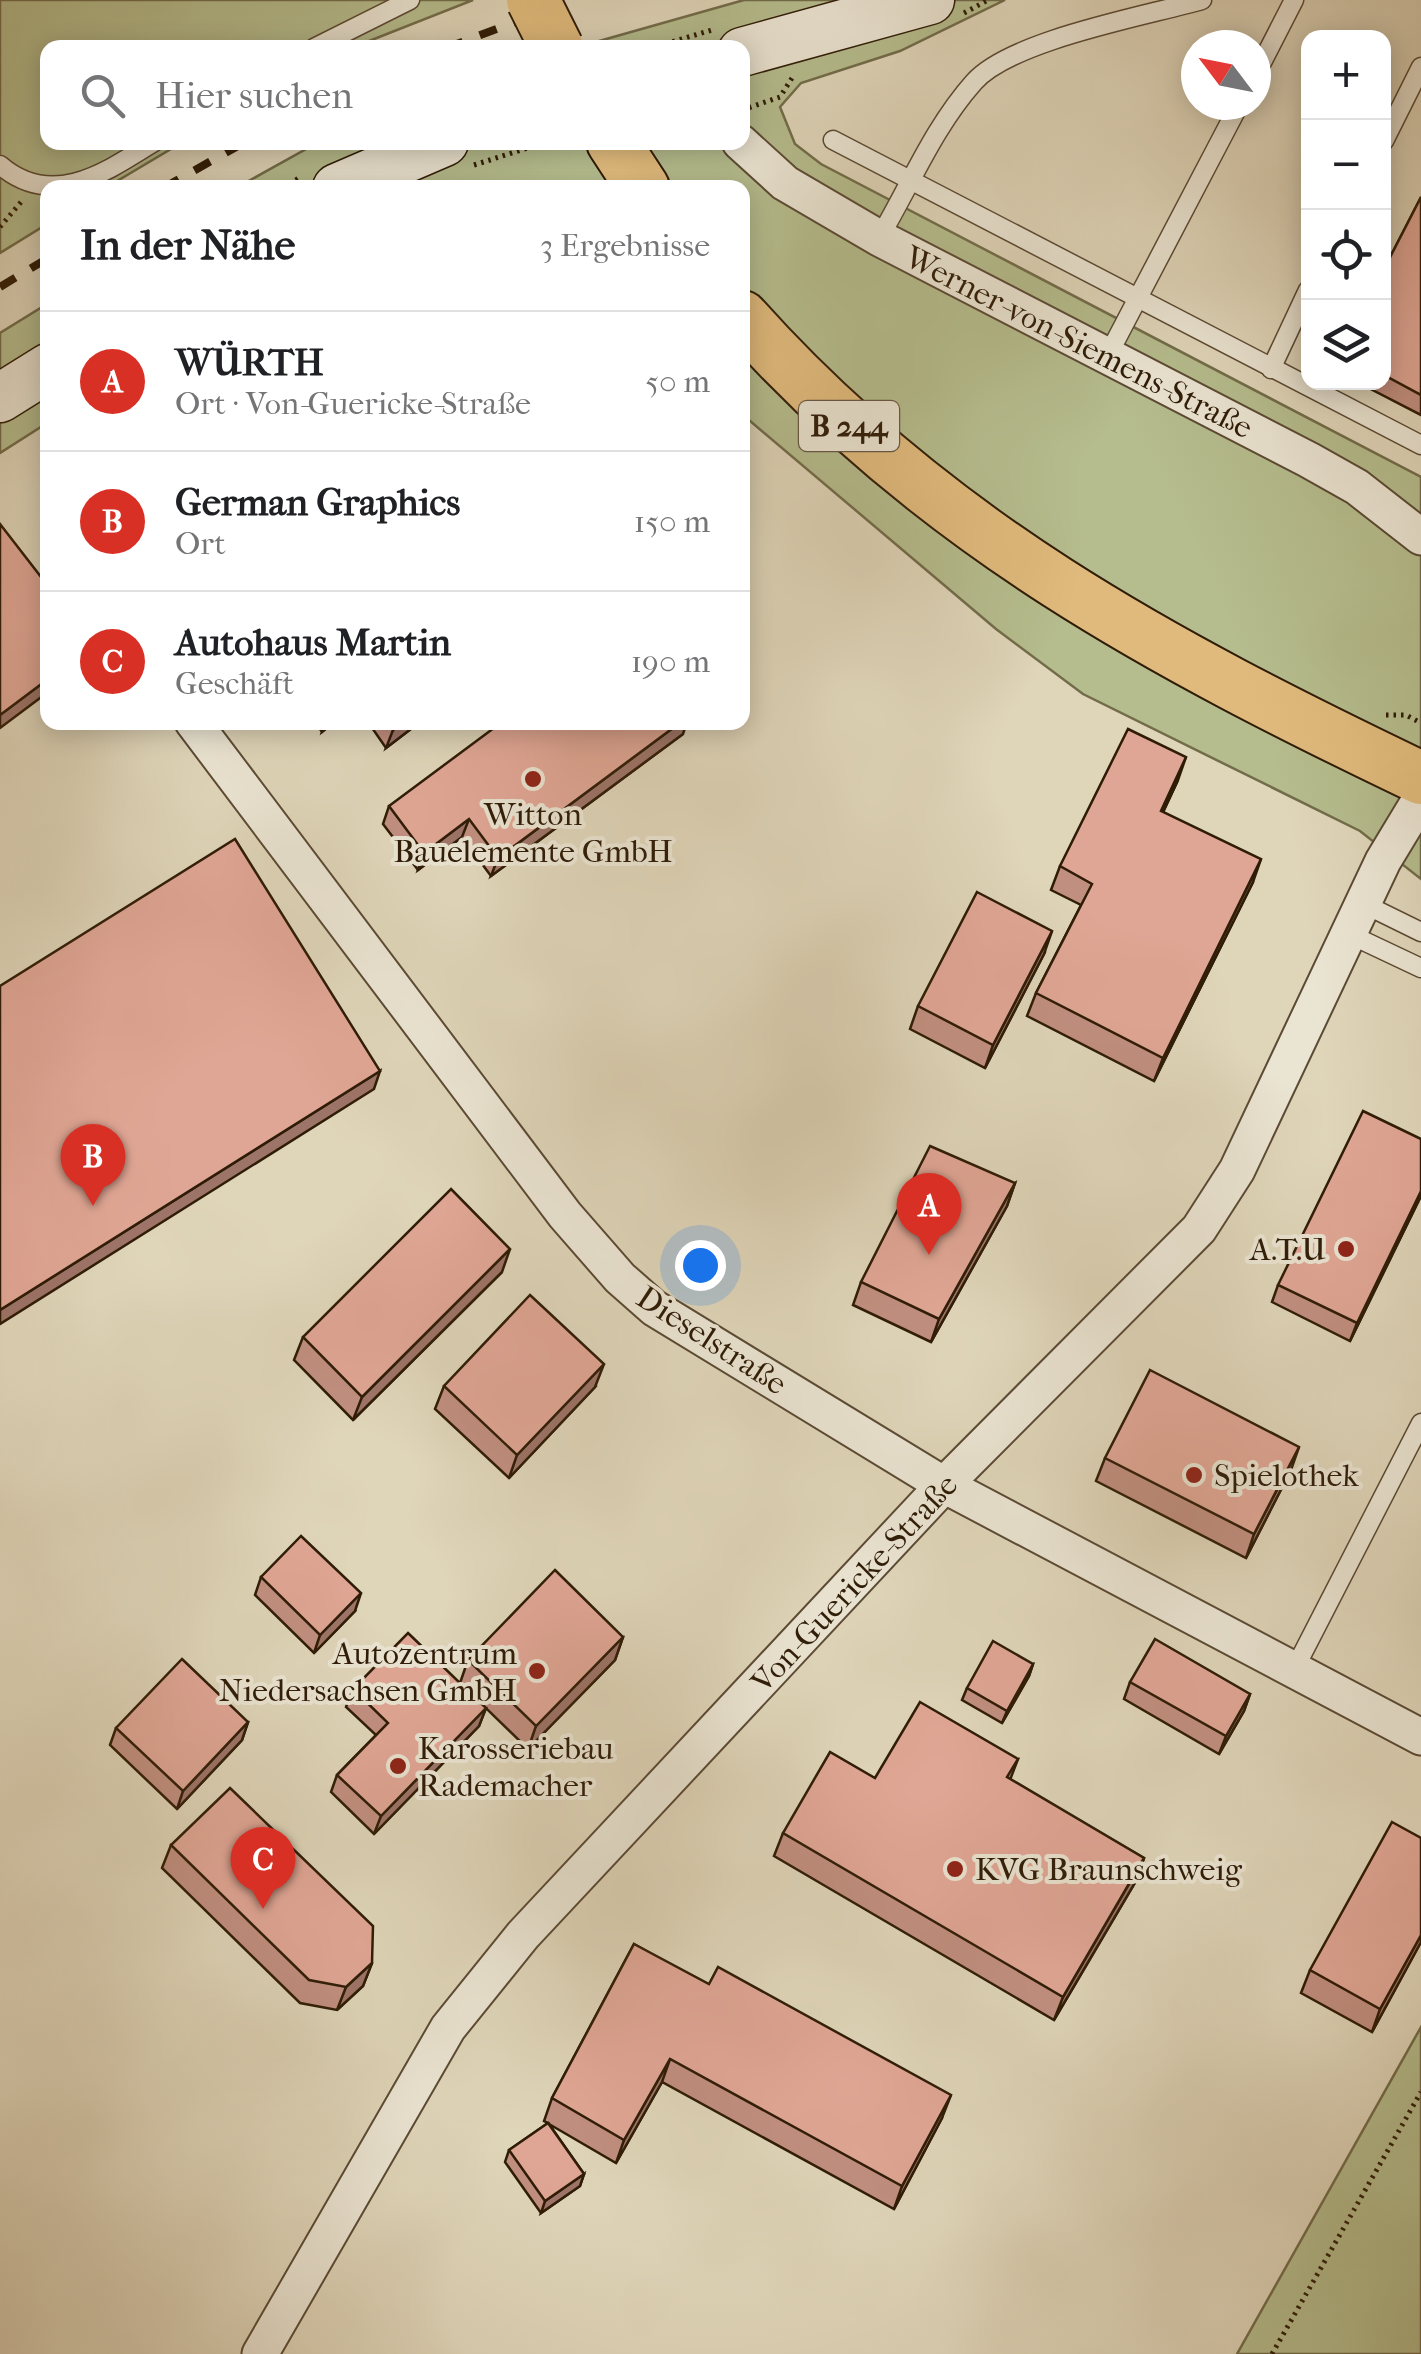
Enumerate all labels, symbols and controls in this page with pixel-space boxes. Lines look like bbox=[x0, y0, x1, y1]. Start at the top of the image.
north arrow bbox=[1181, 30, 1271, 120]
map controls bbox=[1301, 30, 1391, 390]
button: + bbox=[1301, 30, 1391, 120]
search box bbox=[40, 40, 750, 150]
icon: search bbox=[75, 68, 130, 123]
text: Hier suchen bbox=[155, 73, 353, 118]
button: − bbox=[1301, 120, 1391, 210]
button: locate bbox=[1301, 210, 1391, 300]
text: In der Nähe bbox=[80, 221, 295, 270]
text: 3 Ergebnisse bbox=[540, 227, 710, 264]
street label: Werner-von-Siemens-Straße bbox=[898, 238, 1259, 446]
button: layers bbox=[1301, 300, 1391, 390]
text: WÜRTH bbox=[175, 340, 324, 385]
text: A bbox=[102, 363, 123, 400]
text: 50 m bbox=[645, 363, 710, 400]
text: Ort · Von-Guericke-Straße bbox=[175, 385, 531, 422]
road number: B 244 bbox=[799, 401, 899, 451]
text: German Graphics bbox=[175, 480, 460, 525]
text: B bbox=[102, 503, 123, 540]
text: 150 m bbox=[634, 503, 710, 540]
text: Ort bbox=[175, 525, 226, 562]
text: Autohaus Martin bbox=[175, 620, 451, 665]
text: C bbox=[102, 643, 123, 680]
text: 190 m bbox=[631, 643, 710, 680]
text: Geschäft bbox=[175, 665, 294, 702]
marker: Witton Bauelemente GmbH bbox=[522, 768, 544, 790]
place label: Witton Bauelemente GmbH bbox=[393, 796, 673, 870]
pin: B bbox=[61, 1124, 126, 1206]
pin: A bbox=[896, 1172, 962, 1255]
place label: A.T.U bbox=[1248, 1231, 1326, 1268]
marker: A.T.U bbox=[1335, 1238, 1357, 1260]
your location bbox=[675, 1240, 726, 1291]
street label: Dieselstraße bbox=[630, 1278, 794, 1403]
place label: Spielothek bbox=[1214, 1457, 1359, 1494]
marker: Spielothek bbox=[1183, 1464, 1205, 1486]
street label: Von-Guericke-Straße bbox=[743, 1466, 965, 1701]
place label: Autozentrum Niedersachsen GmbH bbox=[219, 1635, 517, 1709]
marker: Autozentrum Niedersachsen GmbH bbox=[526, 1660, 548, 1682]
place label: Karosseriebau Rademacher bbox=[418, 1730, 614, 1804]
marker: Karosseriebau Rademacher bbox=[387, 1755, 409, 1777]
pin: C bbox=[230, 1826, 296, 1909]
place label: KVG Braunschweig bbox=[975, 1851, 1243, 1888]
marker: KVG Braunschweig bbox=[944, 1858, 966, 1880]

